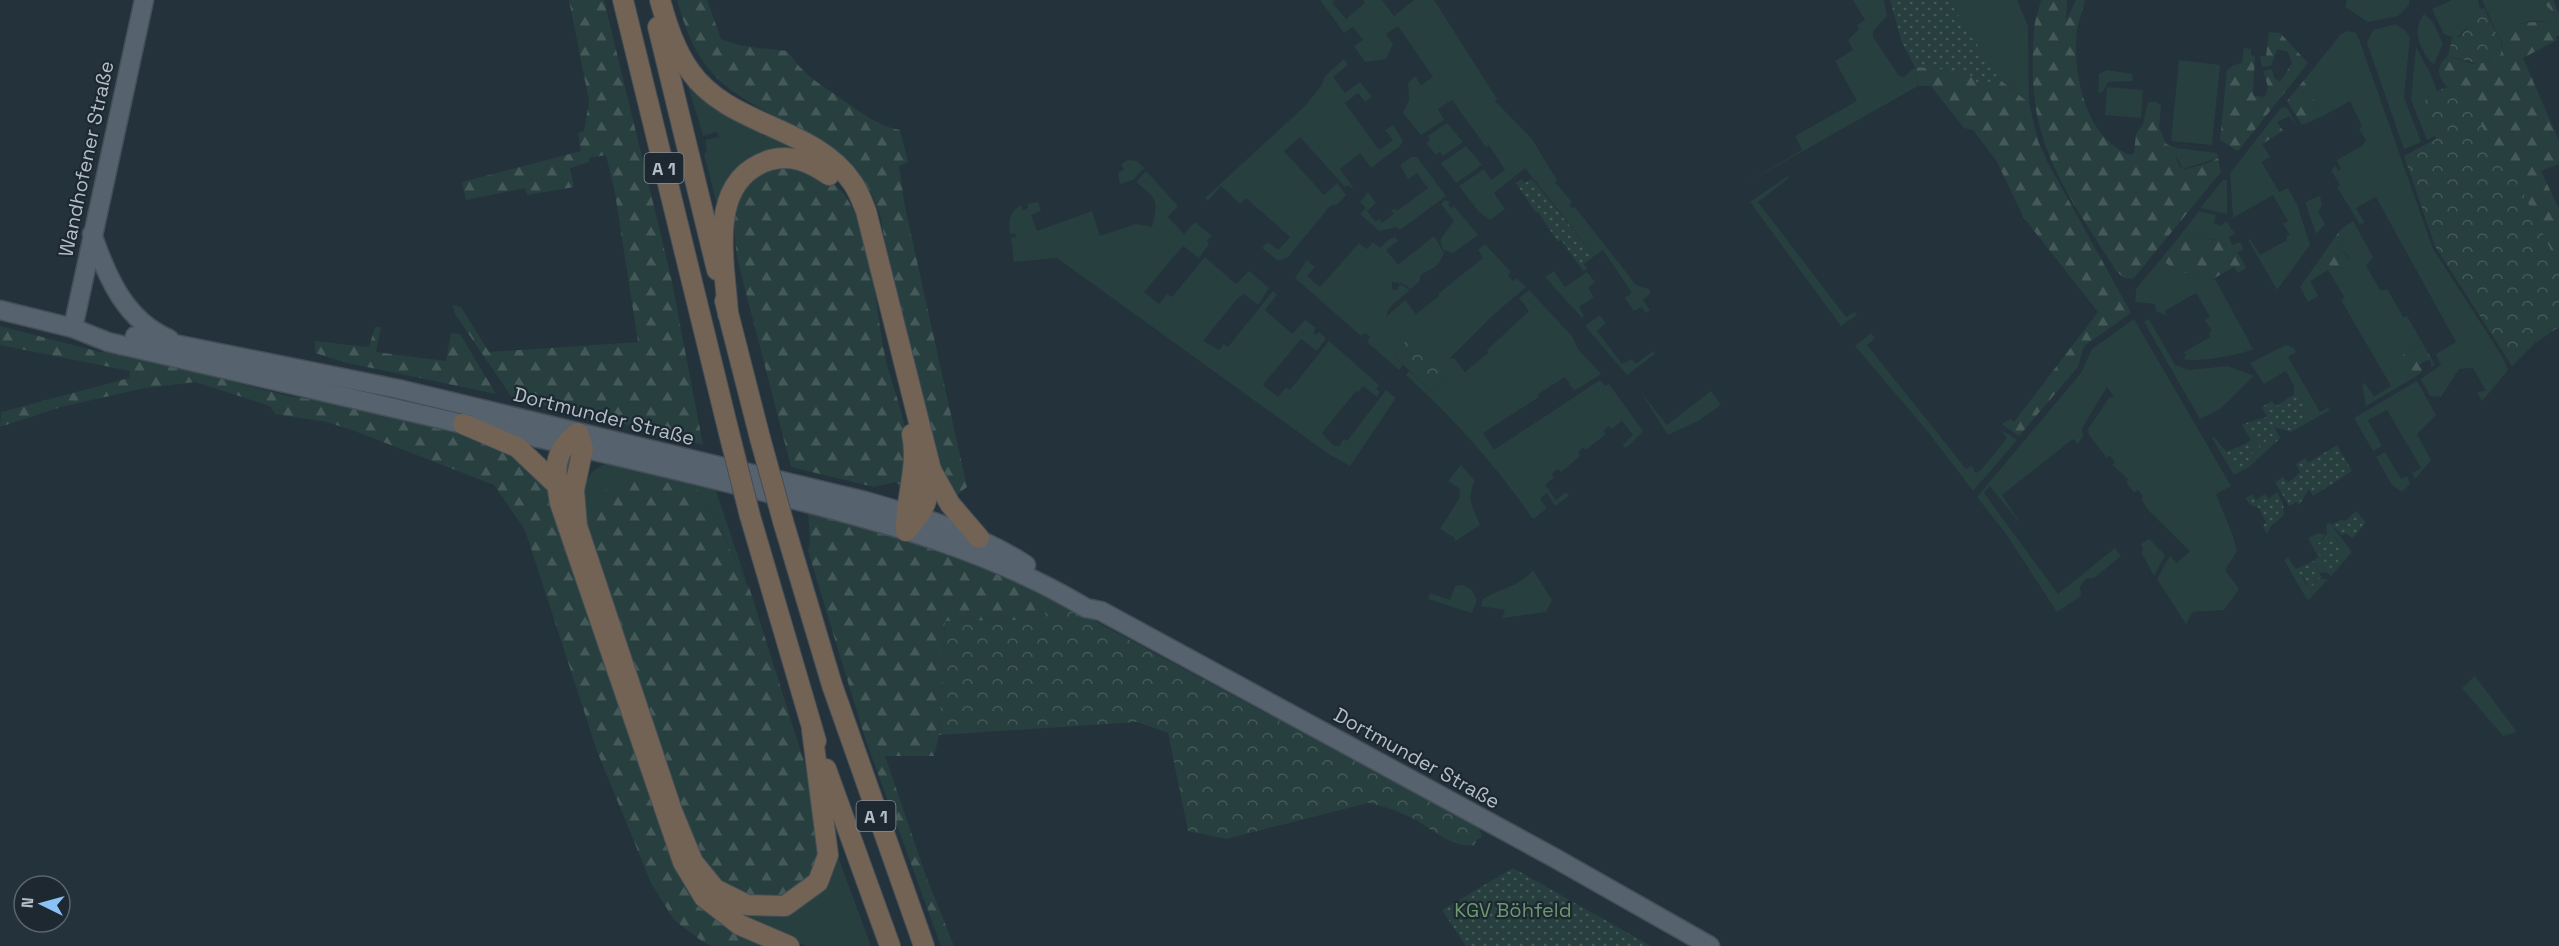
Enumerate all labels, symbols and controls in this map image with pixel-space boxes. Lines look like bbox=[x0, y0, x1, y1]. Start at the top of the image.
street label: Wandhofener Straße bbox=[53, 59, 119, 259]
road number: A 1 bbox=[644, 153, 684, 183]
street label: Dortmunder Straße bbox=[511, 381, 697, 451]
street label: Dortmunder Straße bbox=[1329, 702, 1505, 814]
road number: A 1 bbox=[856, 801, 896, 831]
north arrow bbox=[12, 874, 72, 934]
text: N bbox=[17, 896, 38, 909]
park label: KGV Böhfeld bbox=[1454, 897, 1572, 923]

